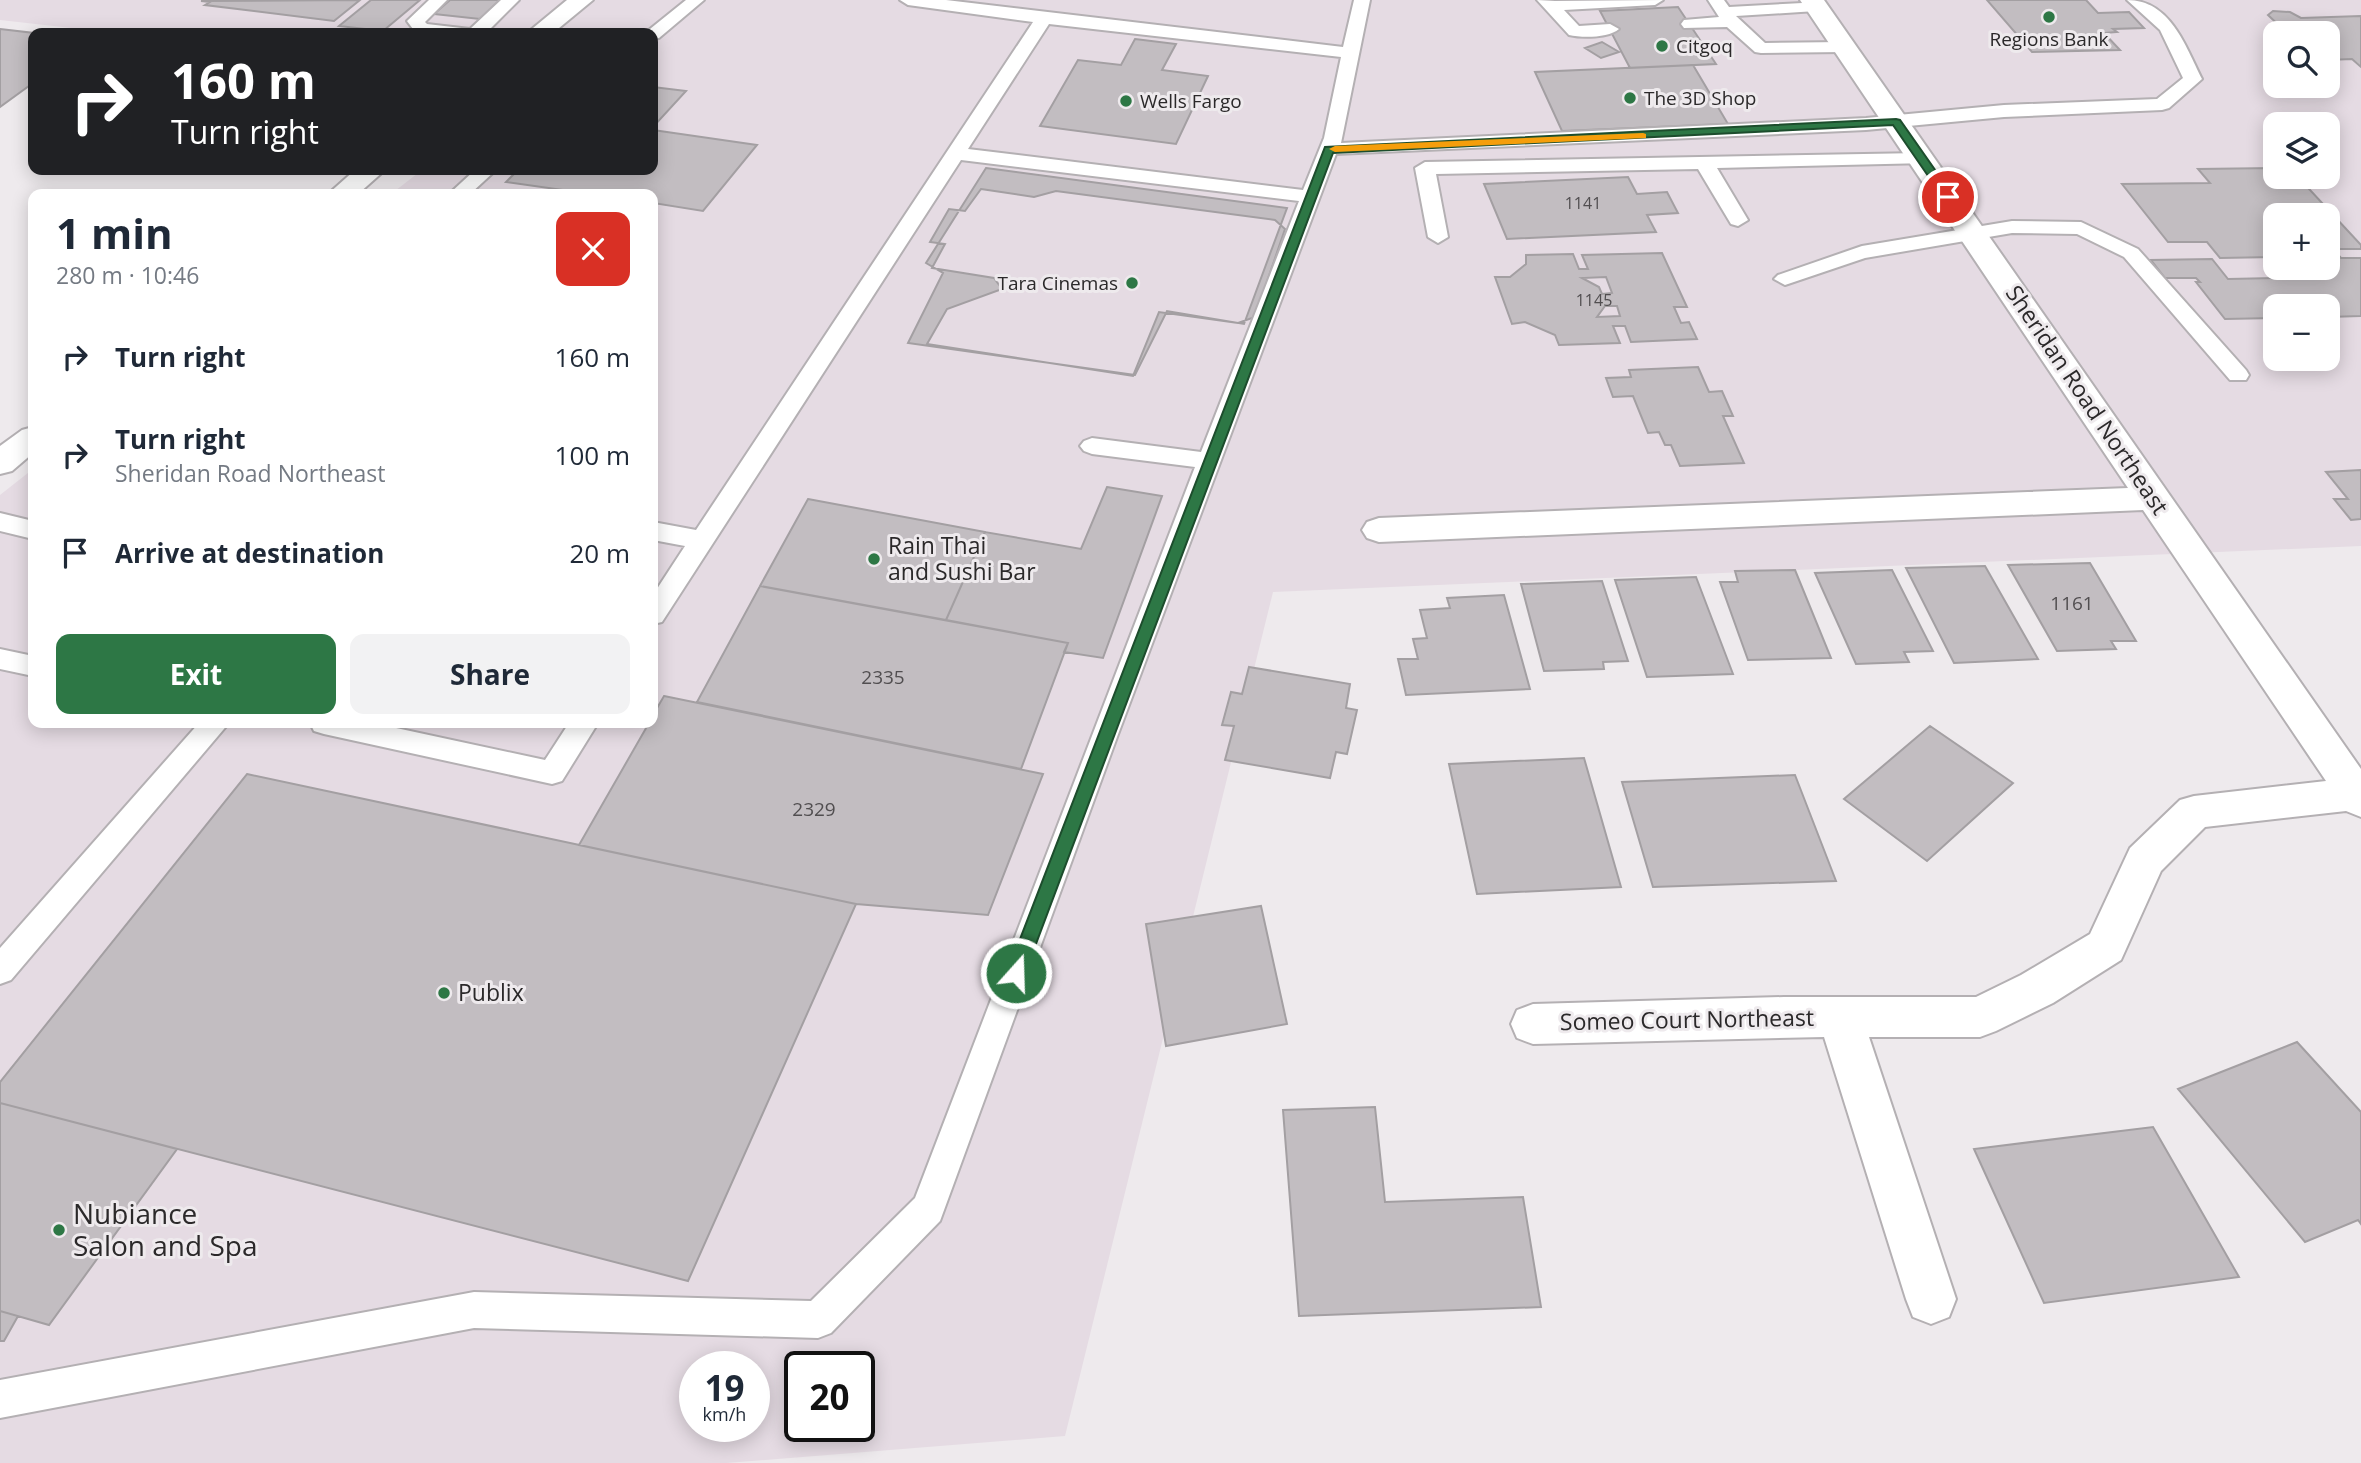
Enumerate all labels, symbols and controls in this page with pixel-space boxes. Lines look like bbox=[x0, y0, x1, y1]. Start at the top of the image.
marker: Regions Bank bbox=[2041, 9, 2057, 25]
map controls bbox=[2263, 21, 2340, 371]
button: search bbox=[2263, 21, 2340, 98]
place label: Regions Bank bbox=[1989, 26, 2109, 52]
place label: Citgoq bbox=[1676, 33, 1733, 59]
marker: Citgoq bbox=[1654, 38, 1670, 54]
text: 160 m bbox=[171, 47, 316, 113]
icon: right bbox=[56, 56, 147, 147]
place label: The 3D Shop bbox=[1644, 85, 1756, 111]
place label: Wells Fargo bbox=[1140, 88, 1242, 114]
marker: The 3D Shop bbox=[1622, 90, 1638, 106]
marker: Wells Fargo bbox=[1118, 93, 1134, 109]
text: Turn right bbox=[171, 110, 319, 153]
button: layers bbox=[2263, 112, 2340, 189]
pin bbox=[1918, 167, 1978, 227]
icon: arrive bbox=[1929, 178, 1967, 216]
house number: 1141 bbox=[1565, 192, 1601, 214]
button: + bbox=[2263, 203, 2340, 280]
text: 1 min bbox=[56, 204, 173, 261]
button: close bbox=[556, 212, 630, 286]
text: 280 m · 10:46 bbox=[56, 259, 199, 291]
place label: Tara Cinemas bbox=[997, 270, 1118, 296]
marker: Tara Cinemas bbox=[1124, 275, 1140, 291]
street label: Sheridan Road Northeast bbox=[1999, 278, 2177, 520]
house number: 1145 bbox=[1576, 289, 1612, 311]
button: − bbox=[2263, 294, 2340, 371]
icon: right bbox=[56, 338, 94, 376]
text: Turn right bbox=[115, 339, 246, 375]
text: 160 m bbox=[555, 339, 630, 375]
text: Turn right bbox=[115, 421, 246, 457]
icon: right bbox=[56, 436, 94, 474]
text: 100 m bbox=[555, 437, 630, 473]
text: Sheridan Road Northeast bbox=[115, 457, 385, 489]
place label: Rain Thai and Sushi Bar bbox=[888, 529, 1036, 587]
icon: arrive bbox=[56, 534, 94, 572]
text: Arrive at destination bbox=[115, 535, 384, 571]
text: 20 m bbox=[569, 535, 630, 571]
marker: Rain Thai and Sushi Bar bbox=[866, 551, 882, 567]
house number: 1161 bbox=[2050, 590, 2094, 616]
button: Exit bbox=[56, 634, 336, 714]
button: Share bbox=[350, 634, 630, 714]
house number: 2335 bbox=[861, 664, 905, 690]
house number: 2329 bbox=[792, 796, 836, 822]
position arrow bbox=[979, 936, 1053, 1010]
place label: Publix bbox=[458, 976, 524, 1008]
marker: Publix bbox=[436, 985, 452, 1001]
street label: Someo Court Northeast bbox=[1560, 1001, 1814, 1037]
place label: Nubiance Salon and Spa bbox=[73, 1194, 257, 1264]
marker: Nubiance Salon and Spa bbox=[51, 1222, 67, 1238]
speed limit sign: 20 bbox=[784, 1351, 875, 1442]
text: 19 bbox=[704, 1364, 745, 1411]
text: km/h bbox=[703, 1402, 746, 1426]

